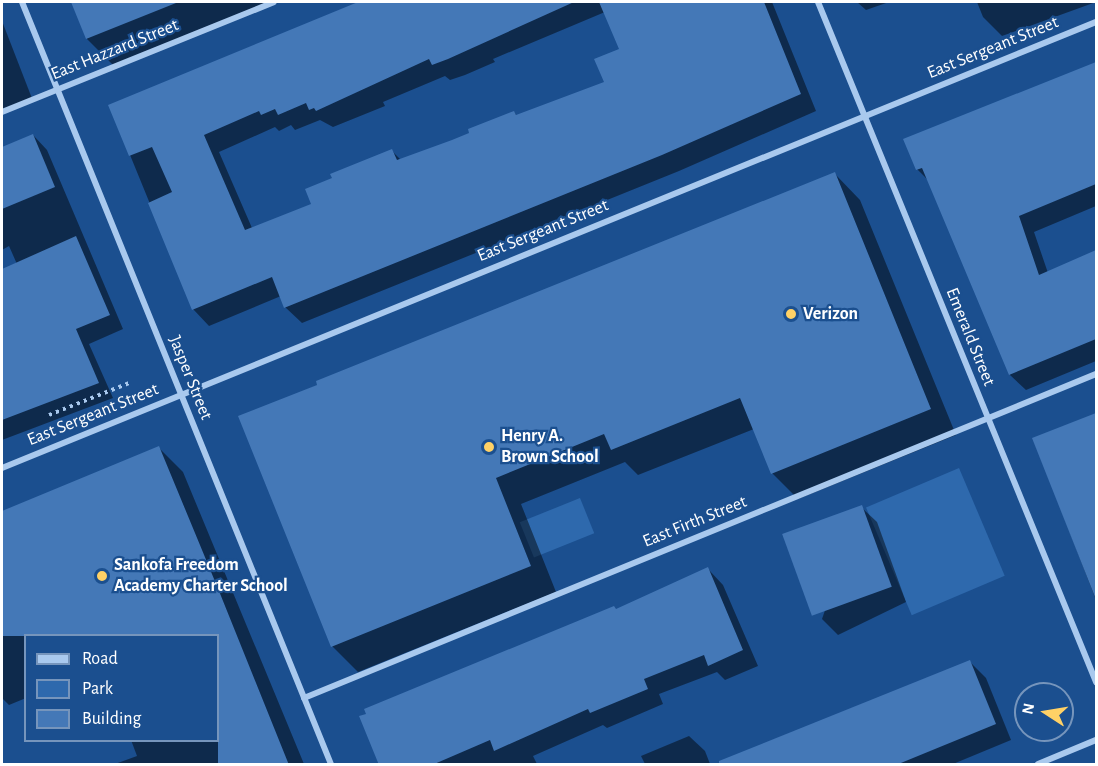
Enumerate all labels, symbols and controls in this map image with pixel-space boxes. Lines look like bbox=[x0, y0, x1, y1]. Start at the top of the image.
street label: East Sergeant Street bbox=[924, 12, 1062, 84]
street label: East Hazzard Street bbox=[48, 15, 182, 85]
street label: East Sergeant Street bbox=[474, 195, 612, 267]
street label: Emerald Street bbox=[940, 285, 1000, 389]
place label: Verizon bbox=[803, 303, 858, 325]
marker: Verizon bbox=[784, 307, 798, 321]
street label: Jasper Street bbox=[163, 333, 217, 423]
street label: East Sergeant Street bbox=[24, 379, 162, 451]
place label: Henry A. Brown School bbox=[501, 426, 599, 468]
marker: Henry A. Brown School bbox=[482, 440, 496, 454]
street label: East Firth Street bbox=[640, 491, 750, 553]
place label: Sankofa Freedom Academy Charter School bbox=[114, 555, 288, 598]
marker: Sankofa Freedom Academy Charter School bbox=[95, 569, 109, 583]
legend bbox=[24, 634, 219, 742]
text: Road bbox=[82, 650, 118, 668]
text: Park bbox=[82, 680, 113, 698]
north arrow bbox=[1014, 682, 1074, 742]
text: N bbox=[1019, 702, 1037, 716]
text: Building bbox=[82, 710, 141, 728]

